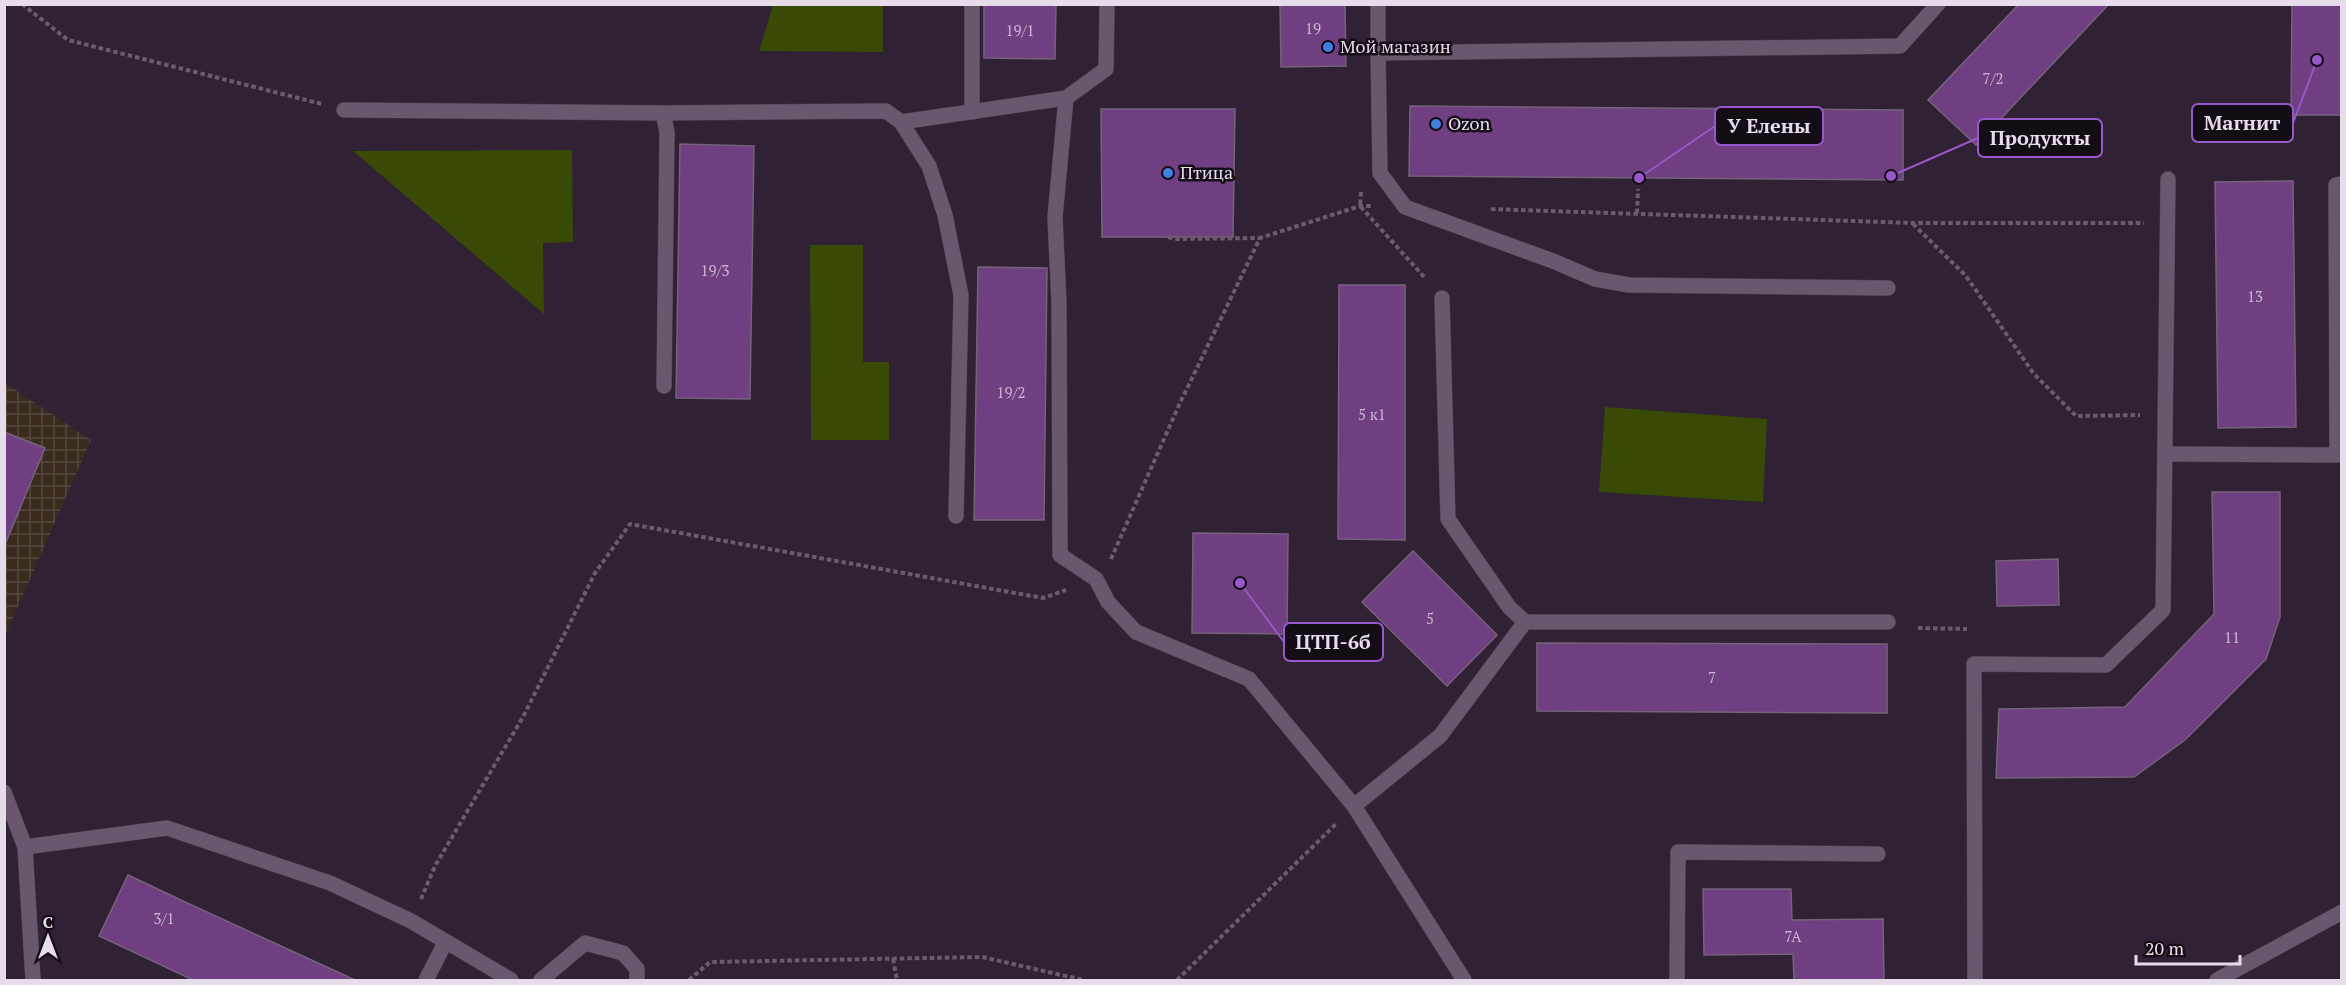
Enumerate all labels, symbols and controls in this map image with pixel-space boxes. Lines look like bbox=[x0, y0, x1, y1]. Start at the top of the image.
house number: 19 bbox=[1305, 18, 1321, 38]
house number: 19/1 bbox=[1005, 20, 1035, 40]
place label: Мой магазин bbox=[1340, 34, 1451, 58]
marker: Мой магазин bbox=[1321, 40, 1335, 54]
house number: 7/2 bbox=[1982, 68, 2004, 88]
callout: Магнит bbox=[2192, 104, 2293, 142]
callout: У Елены bbox=[1715, 107, 1823, 145]
text: Магнит bbox=[2204, 109, 2280, 136]
place label: Ozon bbox=[1448, 111, 1491, 135]
text: У Елены bbox=[1727, 112, 1811, 139]
marker: Ozon bbox=[1429, 117, 1443, 131]
callout: Продукты bbox=[1978, 119, 2102, 157]
text: Продукты bbox=[1990, 124, 2091, 151]
place label: Птица bbox=[1180, 160, 1233, 184]
marker: Птица bbox=[1161, 166, 1175, 180]
house number: 19/3 bbox=[700, 260, 730, 280]
house number: 13 bbox=[2247, 286, 2263, 306]
house number: 19/2 bbox=[996, 382, 1026, 402]
house number: 5 к1 bbox=[1358, 404, 1386, 424]
house number: 5 bbox=[1426, 608, 1434, 628]
callout: ЦТП-6б bbox=[1284, 623, 1383, 661]
house number: 11 bbox=[2224, 627, 2240, 647]
text: ЦТП-6б bbox=[1295, 628, 1371, 655]
house number: 7 bbox=[1708, 667, 1716, 687]
north arrow bbox=[18, 907, 78, 967]
house number: 3/1 bbox=[153, 908, 175, 928]
text: С bbox=[43, 911, 53, 933]
house number: 7А bbox=[1784, 926, 1802, 946]
scale bar bbox=[2136, 928, 2240, 966]
text: 20 m bbox=[2145, 936, 2185, 960]

